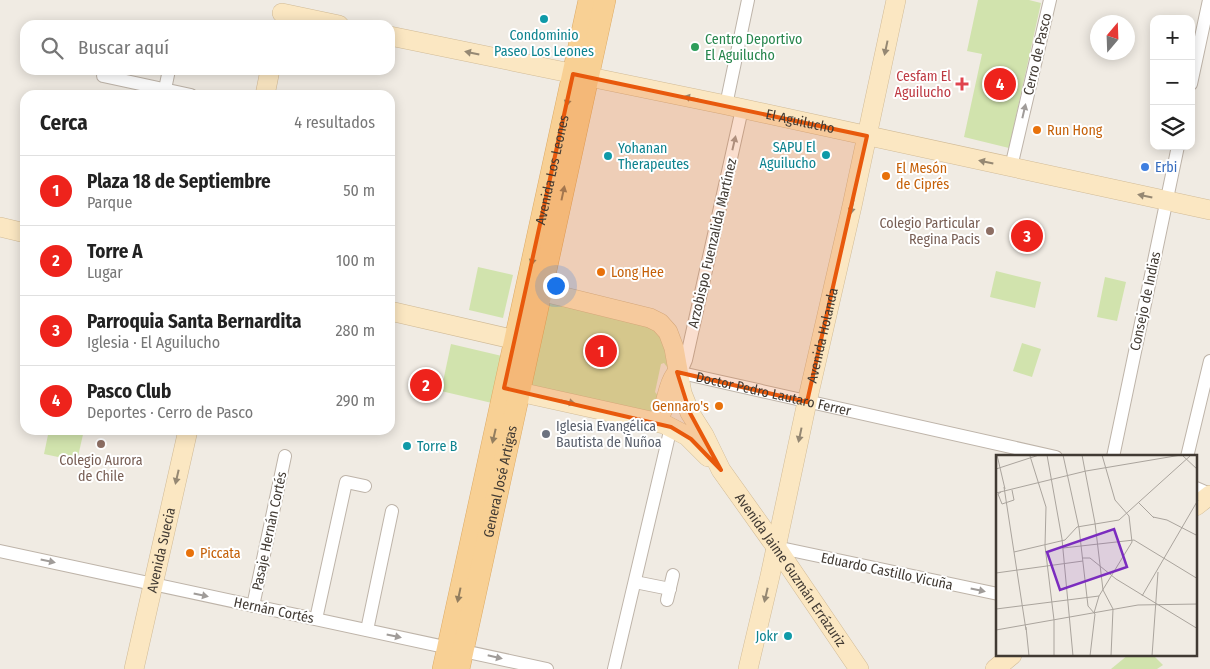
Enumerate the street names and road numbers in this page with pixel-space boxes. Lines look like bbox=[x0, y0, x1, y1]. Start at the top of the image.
street label: Cerro de Pasco bbox=[1020, 11, 1055, 97]
street label: El Aguilucho bbox=[764, 106, 836, 137]
street label: Avenida Los Leones bbox=[532, 113, 573, 226]
street label: Arzobispo Fuenzalida Martínez bbox=[685, 156, 740, 330]
street label: Consejo de Indias bbox=[1127, 250, 1164, 352]
street label: Avenida Holanda bbox=[804, 286, 842, 385]
street label: Doctor Pedro Lautaro Ferrer bbox=[694, 369, 853, 420]
street label: General José Artigas bbox=[480, 424, 521, 539]
street label: Pasaje Hernán Cortés bbox=[249, 470, 290, 592]
street label: Avenida Jaime Guzmán Errázuriz bbox=[731, 490, 850, 651]
street label: Avenida Suecia bbox=[144, 506, 179, 594]
street label: Eduardo Castillo Vicuña bbox=[819, 549, 955, 594]
street label: Hernán Cortés bbox=[232, 594, 316, 627]

